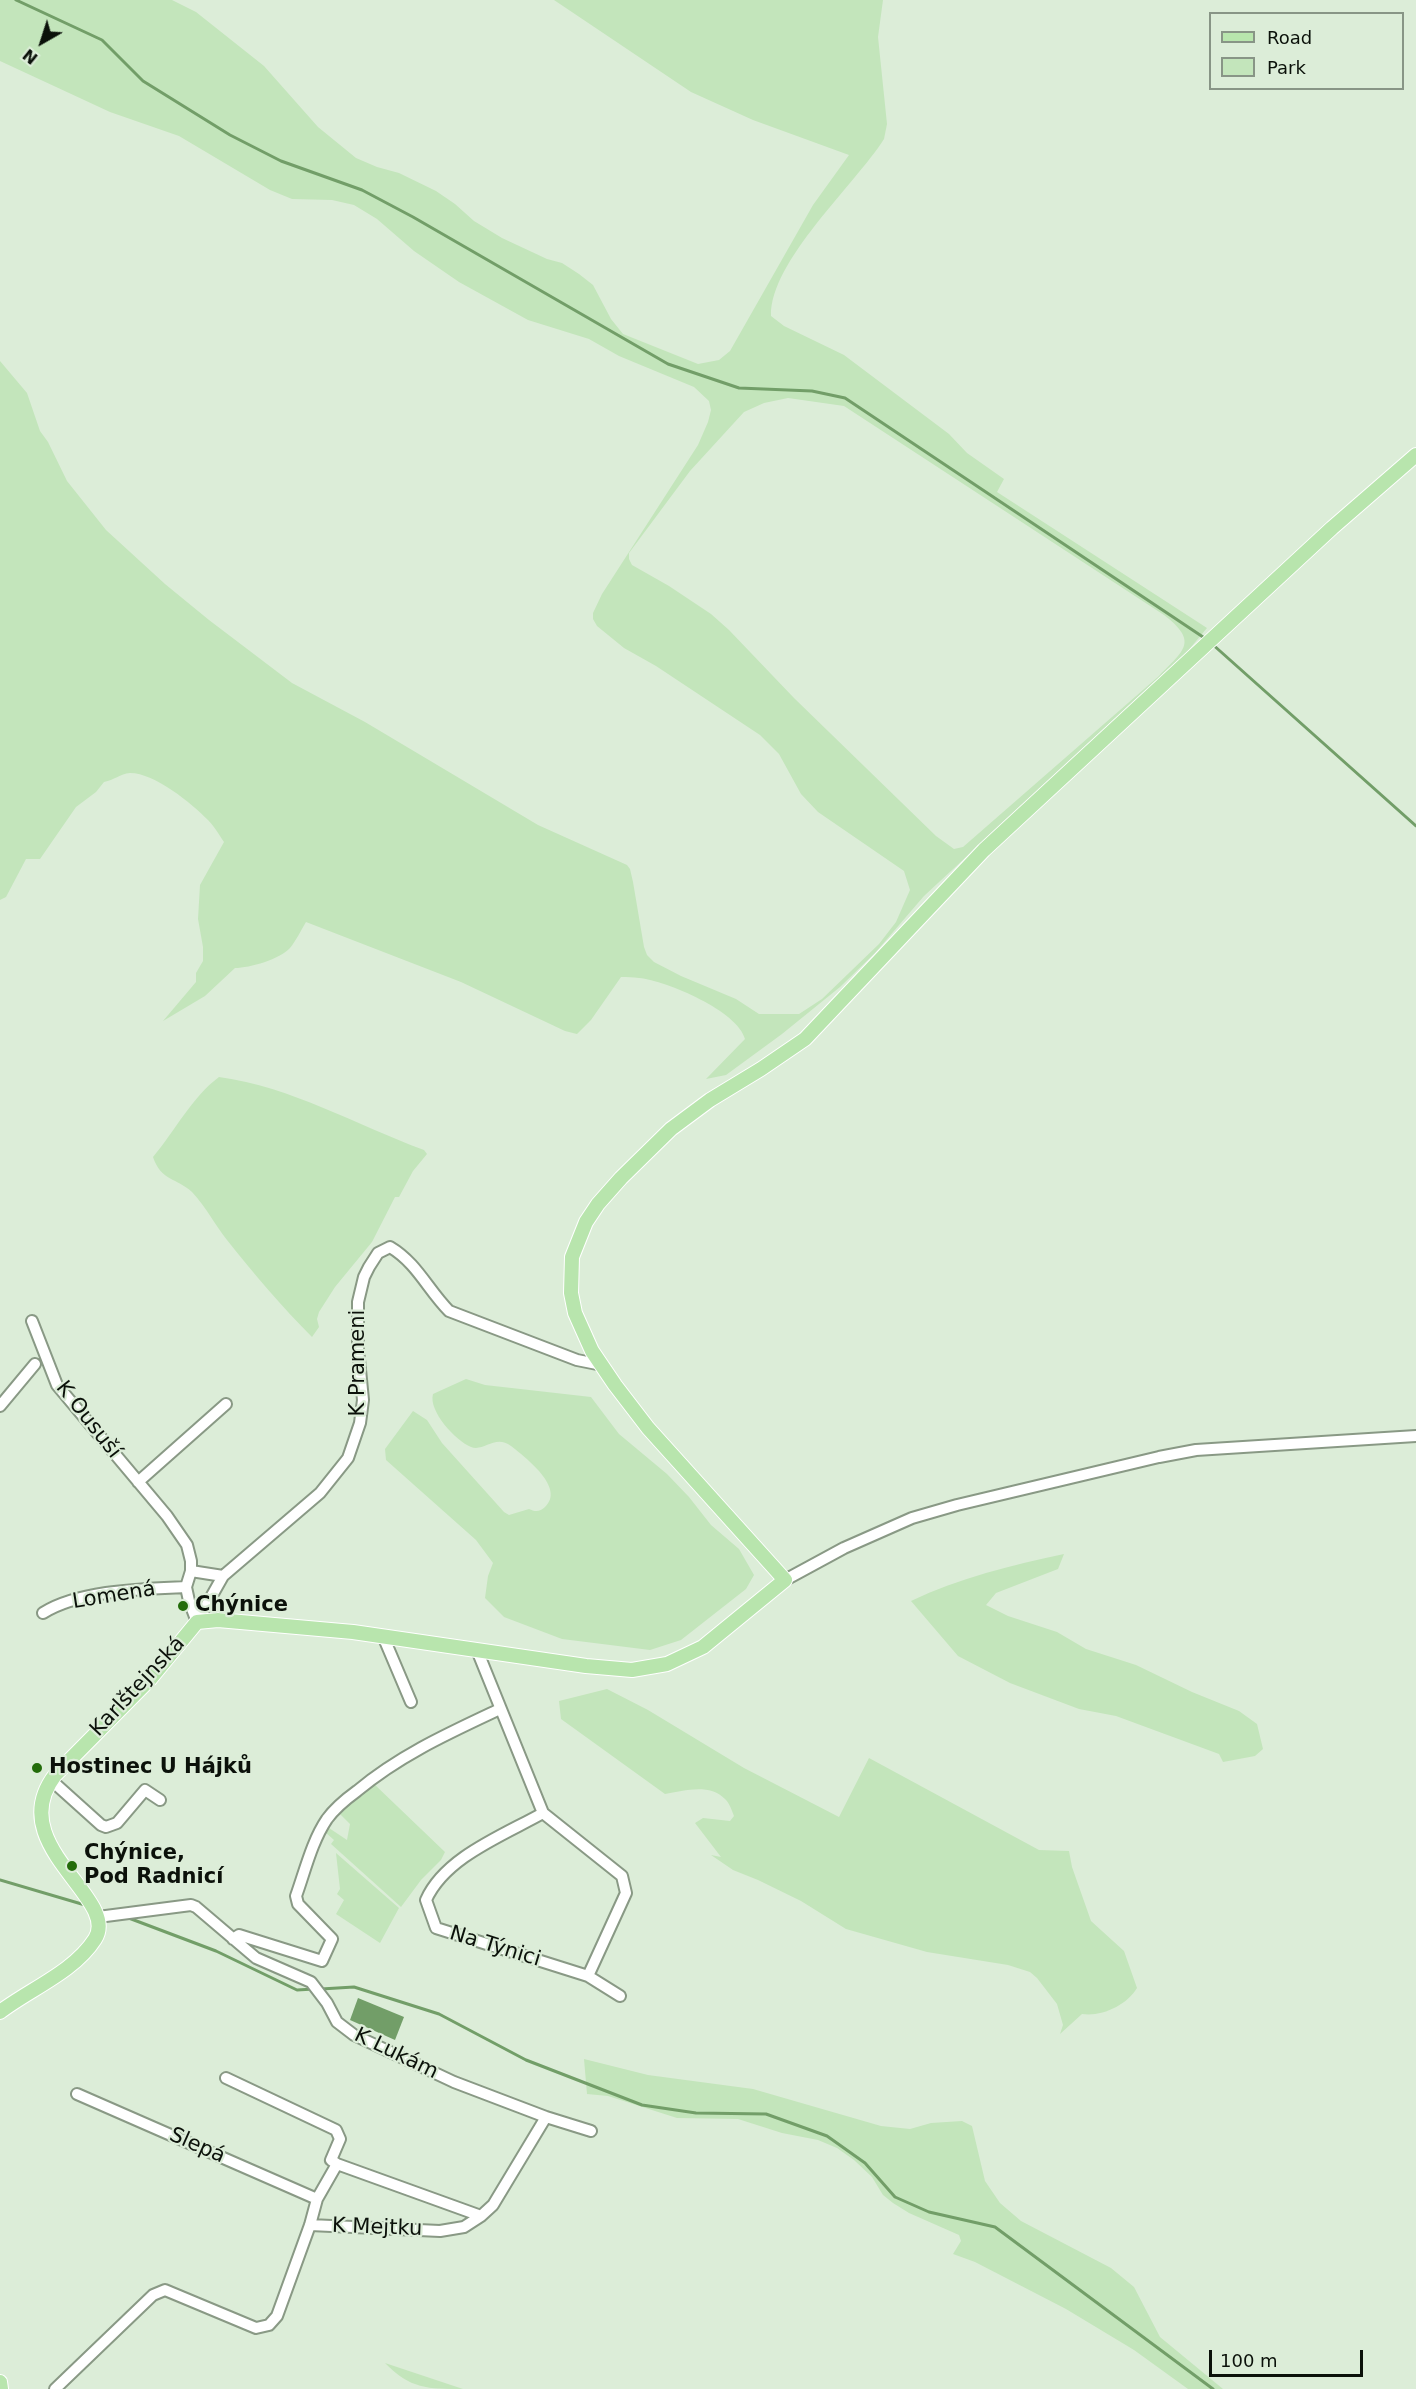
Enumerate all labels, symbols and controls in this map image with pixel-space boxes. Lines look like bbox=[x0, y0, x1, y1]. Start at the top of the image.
north arrow bbox=[12, 12, 72, 72]
legend bbox=[1209, 12, 1404, 90]
text: Road bbox=[1267, 27, 1312, 48]
text: N bbox=[19, 45, 42, 68]
text: Park bbox=[1267, 57, 1306, 78]
street label: K Prameni bbox=[346, 1310, 372, 1416]
street label: K Ousuší bbox=[50, 1376, 126, 1464]
street label: Lomená bbox=[71, 1577, 157, 1615]
place label: Chýnice bbox=[195, 1593, 288, 1619]
marker: Chýnice bbox=[176, 1599, 190, 1613]
street label: Karlštejnská bbox=[85, 1632, 191, 1742]
place label: Hostinec U Hájků bbox=[49, 1755, 252, 1781]
marker: Hostinec U Hájků bbox=[30, 1761, 44, 1775]
place label: Chýnice, Pod Radnicí bbox=[84, 1841, 223, 1891]
marker: Chýnice, Pod Radnicí bbox=[65, 1859, 79, 1873]
street label: Na Týnici bbox=[446, 1921, 544, 1973]
street label: K Lukám bbox=[350, 2023, 442, 2085]
street label: Slepá bbox=[165, 2123, 229, 2169]
street label: K Mejtku bbox=[331, 2214, 423, 2242]
scale bar bbox=[1212, 2338, 1366, 2376]
text: 100 m bbox=[1220, 2350, 1278, 2371]

